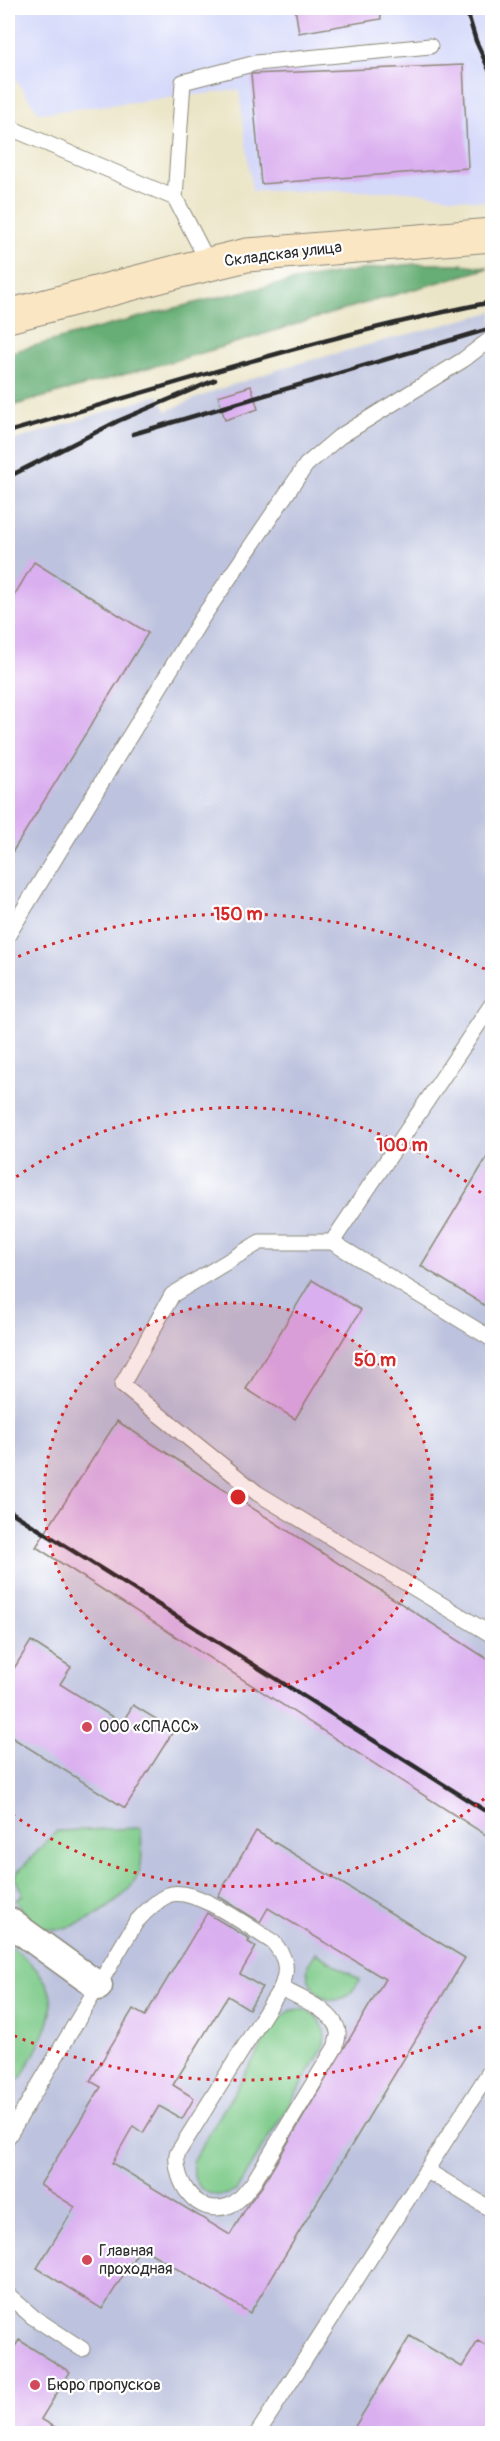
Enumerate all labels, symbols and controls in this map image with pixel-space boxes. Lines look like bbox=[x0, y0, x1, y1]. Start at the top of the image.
street label: Складская улица bbox=[223, 237, 343, 271]
text: 150 m bbox=[214, 903, 263, 926]
text: 100 m bbox=[376, 1134, 428, 1157]
text: 50 m bbox=[354, 1349, 396, 1372]
centre of rings bbox=[228, 1487, 248, 1507]
place label: ООО «СПАСС» bbox=[99, 1717, 199, 1737]
marker: ООО «СПАСС» bbox=[80, 1720, 94, 1734]
place label: Главная проходная bbox=[99, 2241, 172, 2279]
marker: Главная проходная bbox=[80, 2253, 94, 2267]
place label: Бюро пропусков bbox=[47, 2375, 161, 2395]
marker: Бюро пропусков bbox=[28, 2378, 42, 2392]

